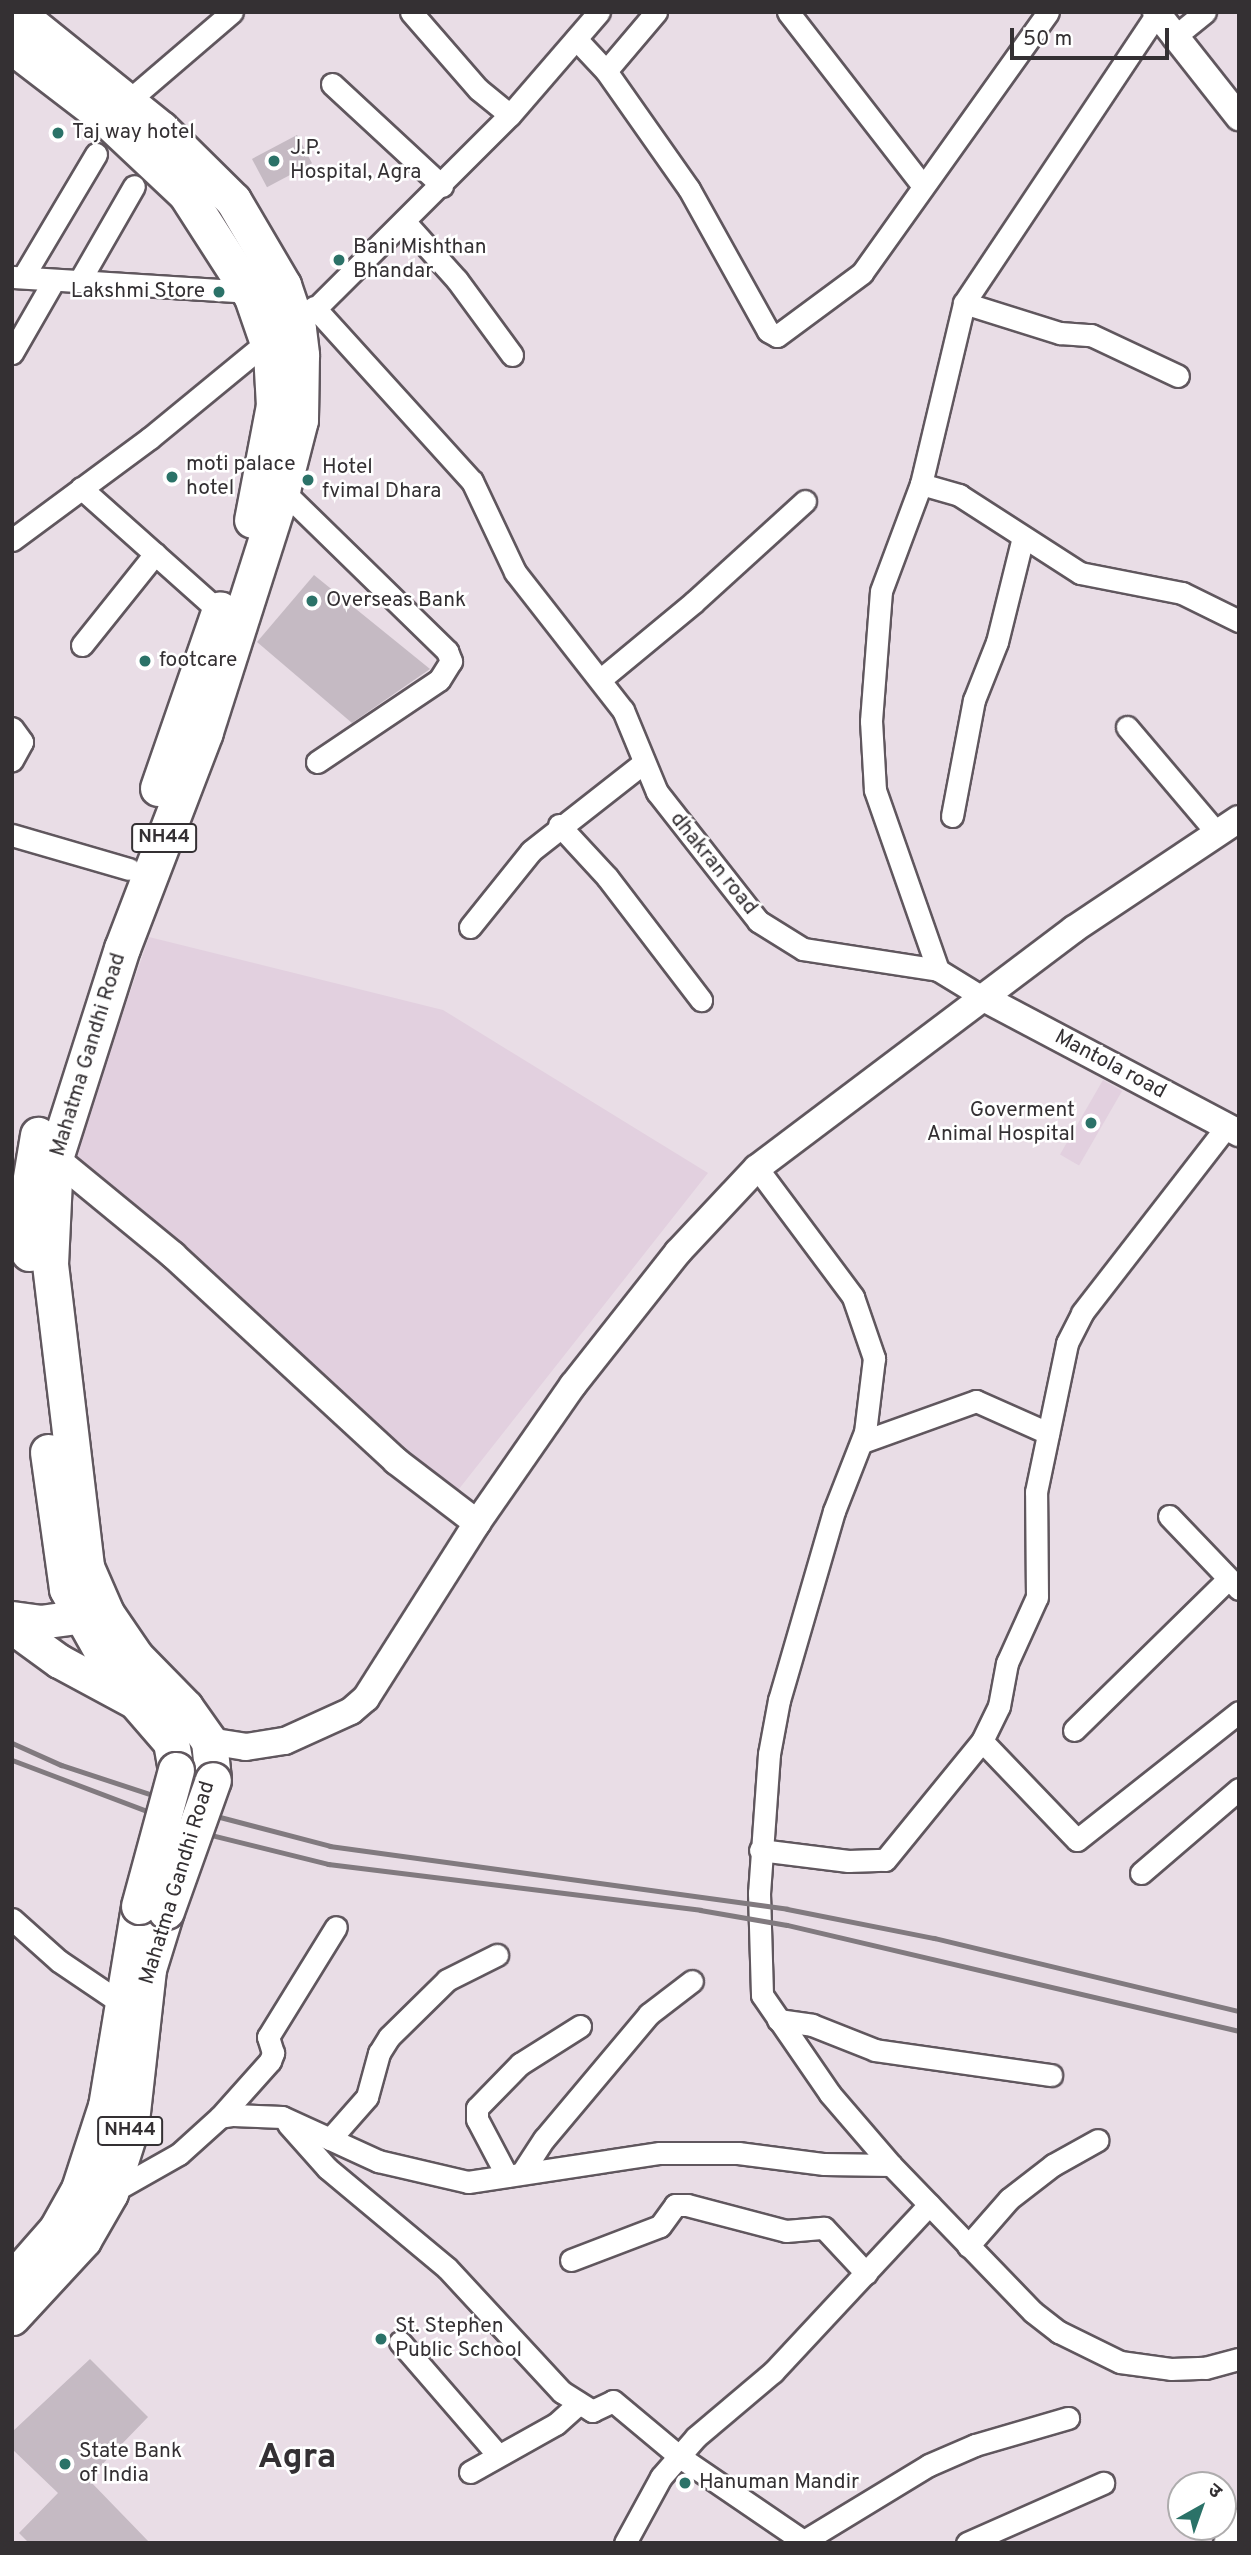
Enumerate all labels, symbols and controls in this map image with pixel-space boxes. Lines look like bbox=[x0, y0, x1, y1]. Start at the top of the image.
scale bar bbox=[1013, 14, 1172, 58]
text: 50 m bbox=[1023, 26, 1072, 53]
place label: Taj way hotel bbox=[72, 120, 195, 146]
marker: Taj way hotel bbox=[50, 125, 66, 141]
place label: J.P. Hospital, Agra bbox=[290, 136, 422, 186]
marker: J.P. Hospital, Agra bbox=[264, 151, 284, 171]
place label: Bani Mishthan Bhandar bbox=[353, 235, 487, 285]
marker: Bani Mishthan Bhandar bbox=[331, 252, 347, 268]
place label: Lakshmi Store bbox=[71, 279, 205, 305]
marker: Lakshmi Store bbox=[211, 284, 227, 300]
place label: moti palace hotel bbox=[186, 452, 295, 502]
place label: Hotel fvimal Dhara bbox=[322, 455, 441, 505]
marker: moti palace hotel bbox=[164, 469, 180, 485]
marker: Hotel fvimal Dhara bbox=[300, 472, 316, 488]
place label: Overseas Bank bbox=[326, 588, 466, 614]
marker: Overseas Bank bbox=[304, 593, 320, 609]
place label: footcare bbox=[159, 648, 237, 674]
marker: footcare bbox=[137, 653, 153, 669]
street label: dhakran road bbox=[664, 808, 762, 920]
road number: NH44 bbox=[131, 822, 197, 853]
street label: Mahatma Gandhi Road bbox=[46, 950, 132, 1160]
street label: Mantola road bbox=[1050, 1025, 1170, 1105]
place label: Goverment Animal Hospital bbox=[927, 1098, 1075, 1148]
marker: Goverment Animal Hospital bbox=[1081, 1113, 1101, 1133]
street label: Mahatma Gandhi Road bbox=[135, 1778, 221, 1988]
road number: NH44 bbox=[97, 2116, 163, 2146]
place label: St. Stephen Public School bbox=[395, 2314, 522, 2364]
marker: St. Stephen Public School bbox=[373, 2331, 389, 2347]
district label: Agra bbox=[258, 2437, 336, 2479]
place label: State Bank of India bbox=[79, 2439, 182, 2489]
marker: State Bank of India bbox=[57, 2456, 73, 2472]
place label: Hanuman Mandir bbox=[699, 2470, 859, 2496]
north arrow bbox=[1167, 2471, 1237, 2541]
marker: Hanuman Mandir bbox=[677, 2475, 693, 2491]
text: उ bbox=[1202, 2479, 1226, 2504]

